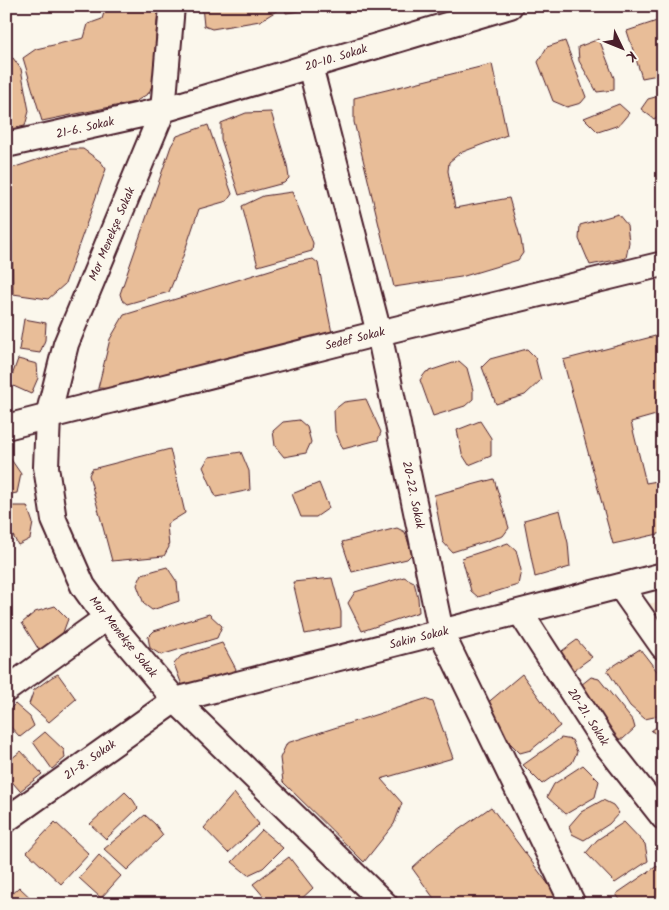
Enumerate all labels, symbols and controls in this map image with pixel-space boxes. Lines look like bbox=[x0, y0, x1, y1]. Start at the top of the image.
north arrow bbox=[596, 22, 646, 72]
street label: 20-10. Sokak bbox=[302, 39, 370, 77]
text: K bbox=[619, 46, 642, 67]
street label: 21-6. Sokak bbox=[54, 112, 116, 144]
street label: Mor Menekşe Sokak bbox=[84, 184, 140, 284]
street label: Sedef Sokak bbox=[323, 322, 387, 356]
street label: 20-22. Sokak bbox=[397, 459, 430, 531]
street label: Mor Menekşe Sokak bbox=[84, 592, 162, 682]
street label: Sakin Sokak bbox=[387, 621, 451, 655]
street label: 20-21. Sokak bbox=[562, 684, 614, 750]
street label: 21-8. Sokak bbox=[60, 735, 120, 785]

